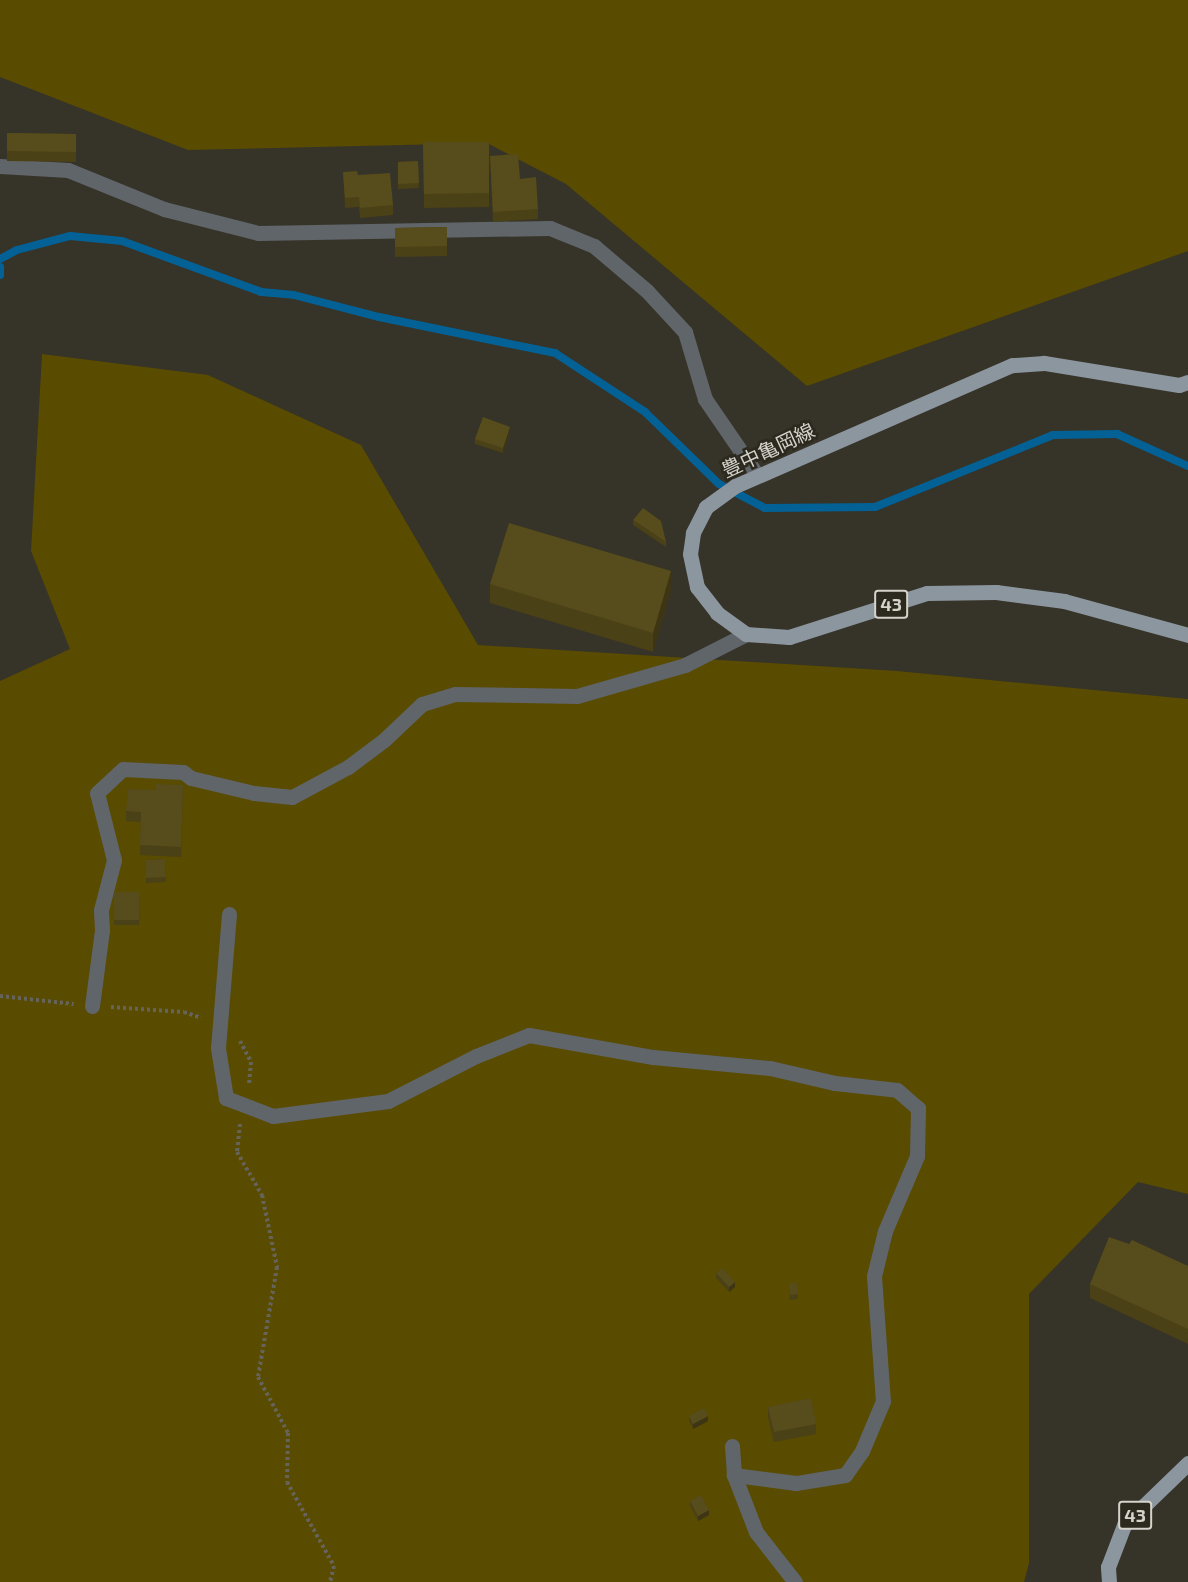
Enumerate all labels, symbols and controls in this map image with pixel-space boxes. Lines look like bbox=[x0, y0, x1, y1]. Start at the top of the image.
street label: 豊中亀岡線 bbox=[718, 418, 818, 482]
road number: 43 bbox=[873, 589, 909, 619]
road number: 43 bbox=[1117, 1500, 1153, 1530]

